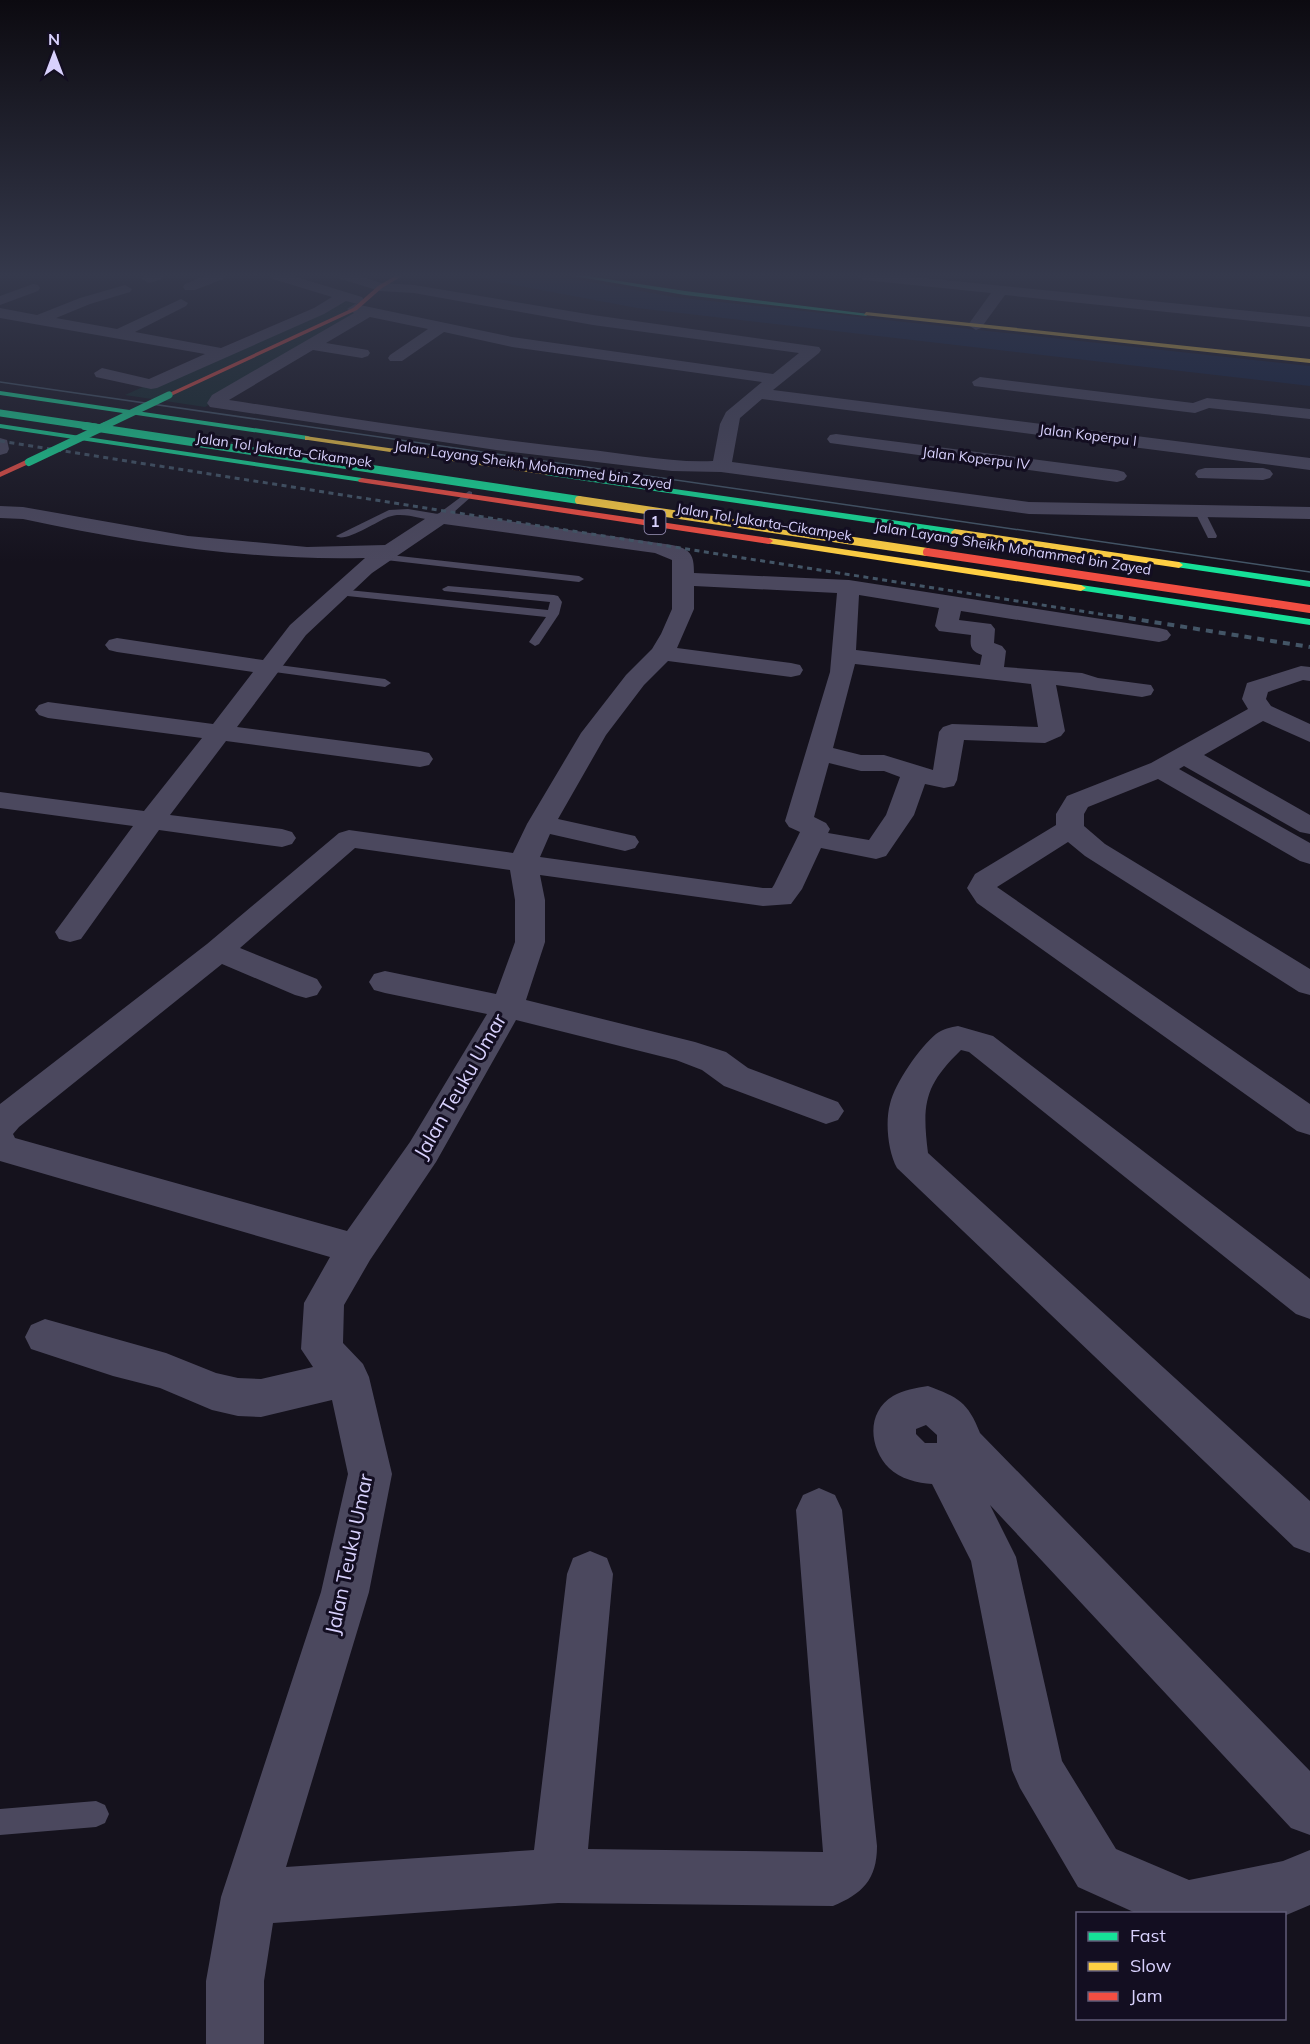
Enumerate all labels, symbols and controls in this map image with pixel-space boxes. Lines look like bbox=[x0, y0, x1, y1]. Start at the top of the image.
north arrow bbox=[24, 24, 84, 84]
text: N bbox=[48, 29, 60, 49]
street label: Jalan Koperpu I bbox=[1038, 420, 1138, 450]
street label: Jalan Tol Jakarta–Cikampek bbox=[195, 429, 374, 471]
street label: Jalan Layang Sheikh Mohammed bin Zayed bbox=[393, 437, 673, 493]
street label: Jalan Koperpu IV bbox=[921, 442, 1031, 474]
street label: Jalan Tol Jakarta–Cikampek bbox=[675, 499, 854, 545]
road number: 1 bbox=[644, 510, 666, 534]
street label: Jalan Layang Sheikh Mohammed bin Zayed bbox=[873, 517, 1153, 579]
street label: Jalan Teuku Umar bbox=[408, 1008, 512, 1163]
street label: Jalan Teuku Umar bbox=[319, 1470, 378, 1637]
legend bbox=[1076, 1912, 1286, 2020]
text: Fast bbox=[1130, 1924, 1166, 1947]
text: Slow bbox=[1130, 1954, 1172, 1977]
text: Jam bbox=[1130, 1984, 1163, 2007]

